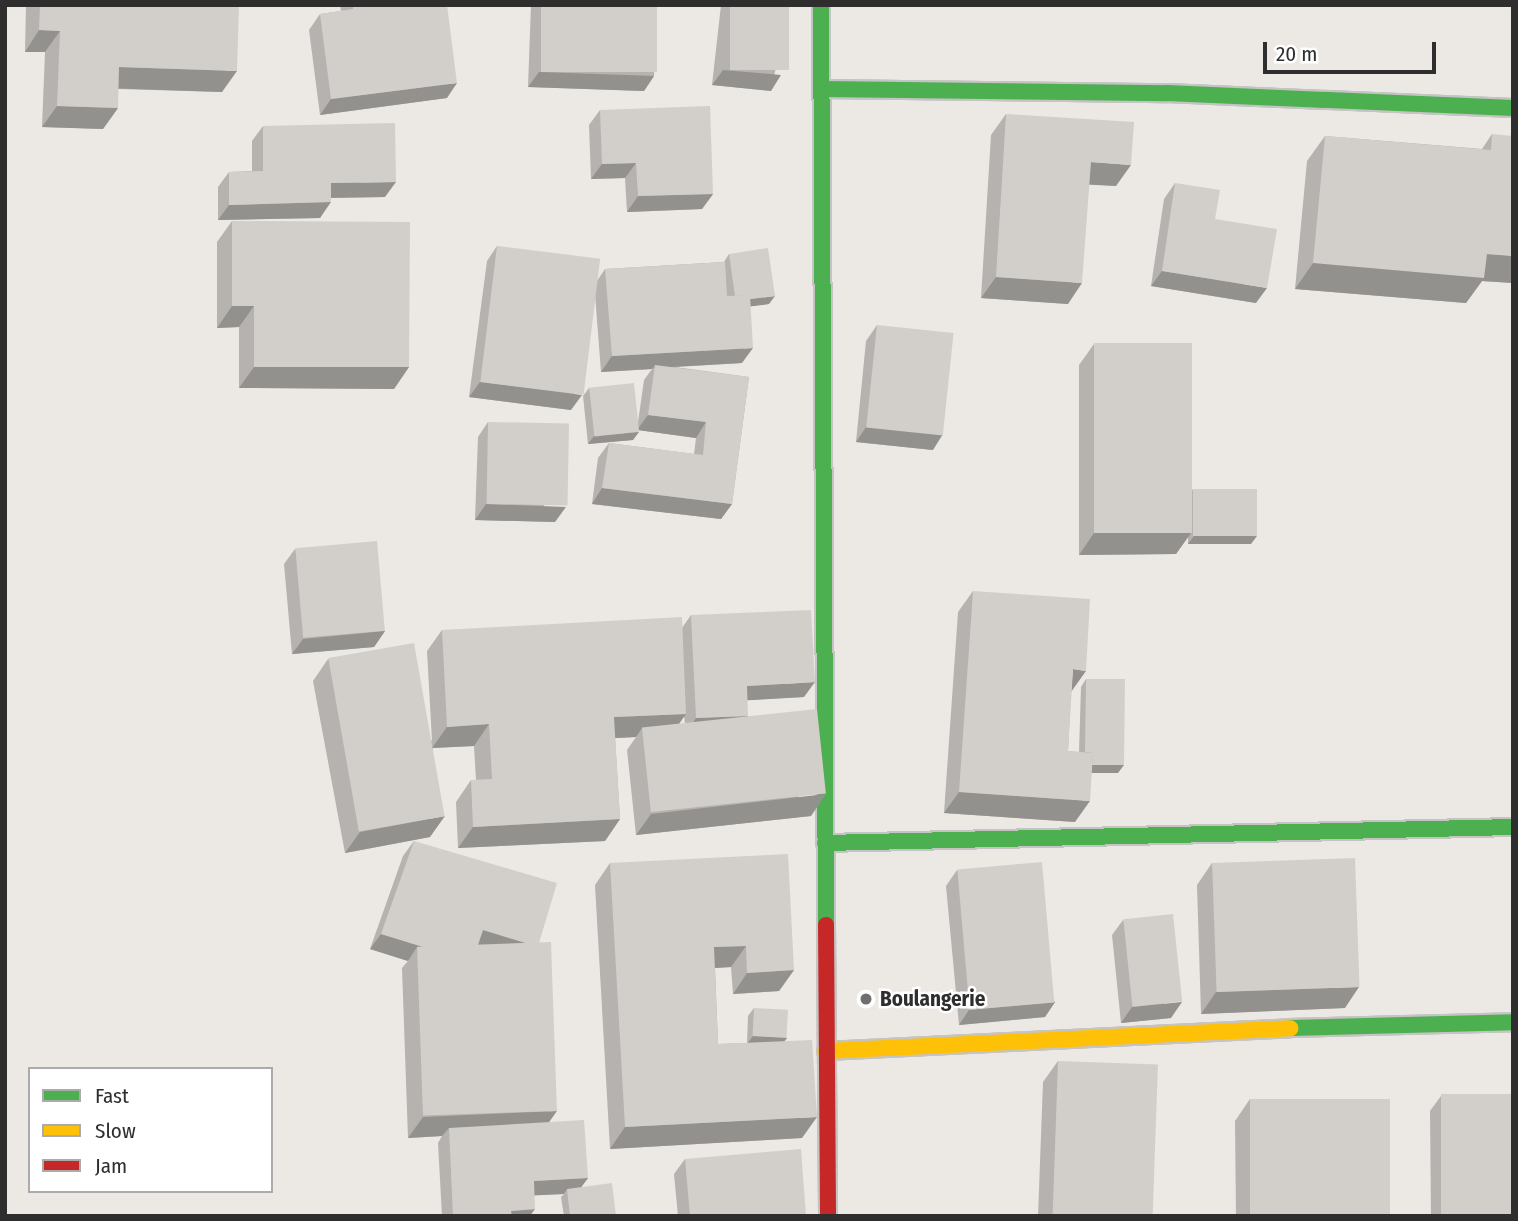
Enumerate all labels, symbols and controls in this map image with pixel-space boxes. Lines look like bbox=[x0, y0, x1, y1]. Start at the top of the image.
scale bar bbox=[1266, 28, 1439, 72]
text: 20 m bbox=[1276, 41, 1317, 67]
place label: Boulangerie bbox=[880, 986, 985, 1012]
marker: Boulangerie bbox=[858, 991, 874, 1007]
legend bbox=[28, 1067, 273, 1193]
text: Fast bbox=[95, 1083, 129, 1109]
text: Slow bbox=[95, 1118, 136, 1144]
text: Jam bbox=[95, 1153, 127, 1179]

